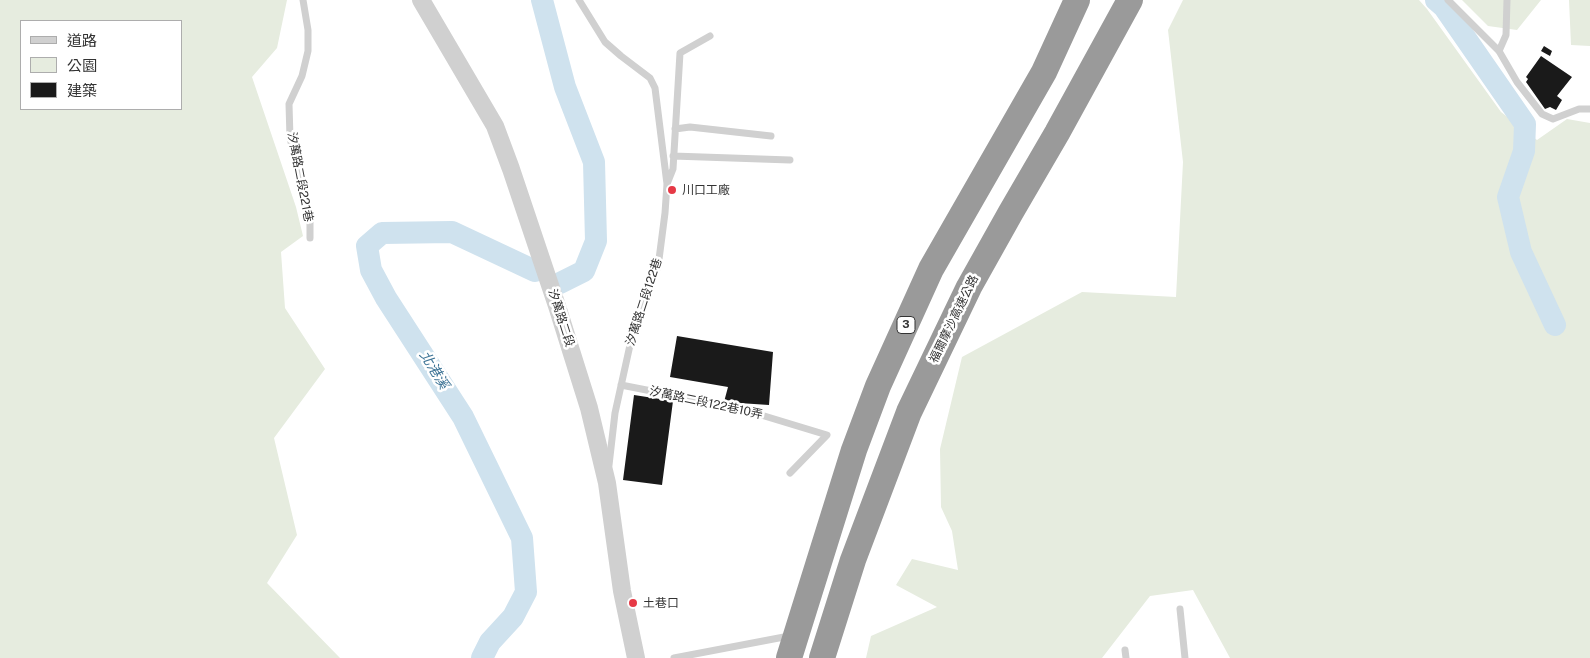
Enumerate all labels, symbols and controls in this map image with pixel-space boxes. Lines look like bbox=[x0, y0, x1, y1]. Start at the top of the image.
legend bbox=[20, 20, 182, 110]
text: 道路 bbox=[67, 32, 97, 49]
text: 公園 bbox=[67, 57, 97, 74]
text: 建築 bbox=[67, 82, 97, 99]
street label: 汐萬路二段221巷 bbox=[284, 131, 316, 223]
place label: 川口工廠 bbox=[682, 183, 730, 197]
marker: 川口工廠 bbox=[666, 184, 678, 196]
street label: 汐萬路二段122巷 bbox=[623, 256, 665, 348]
street label: 福爾摩沙高速公路 bbox=[926, 273, 982, 365]
street label: 汐萬路二段 bbox=[545, 287, 577, 349]
road number: 3 bbox=[897, 316, 915, 334]
water label: 北港溪 bbox=[416, 348, 452, 392]
street label: 汐萬路二段122巷10弄 bbox=[648, 384, 764, 422]
place label: 土巷口 bbox=[643, 596, 679, 610]
marker: 土巷口 bbox=[627, 597, 639, 609]

